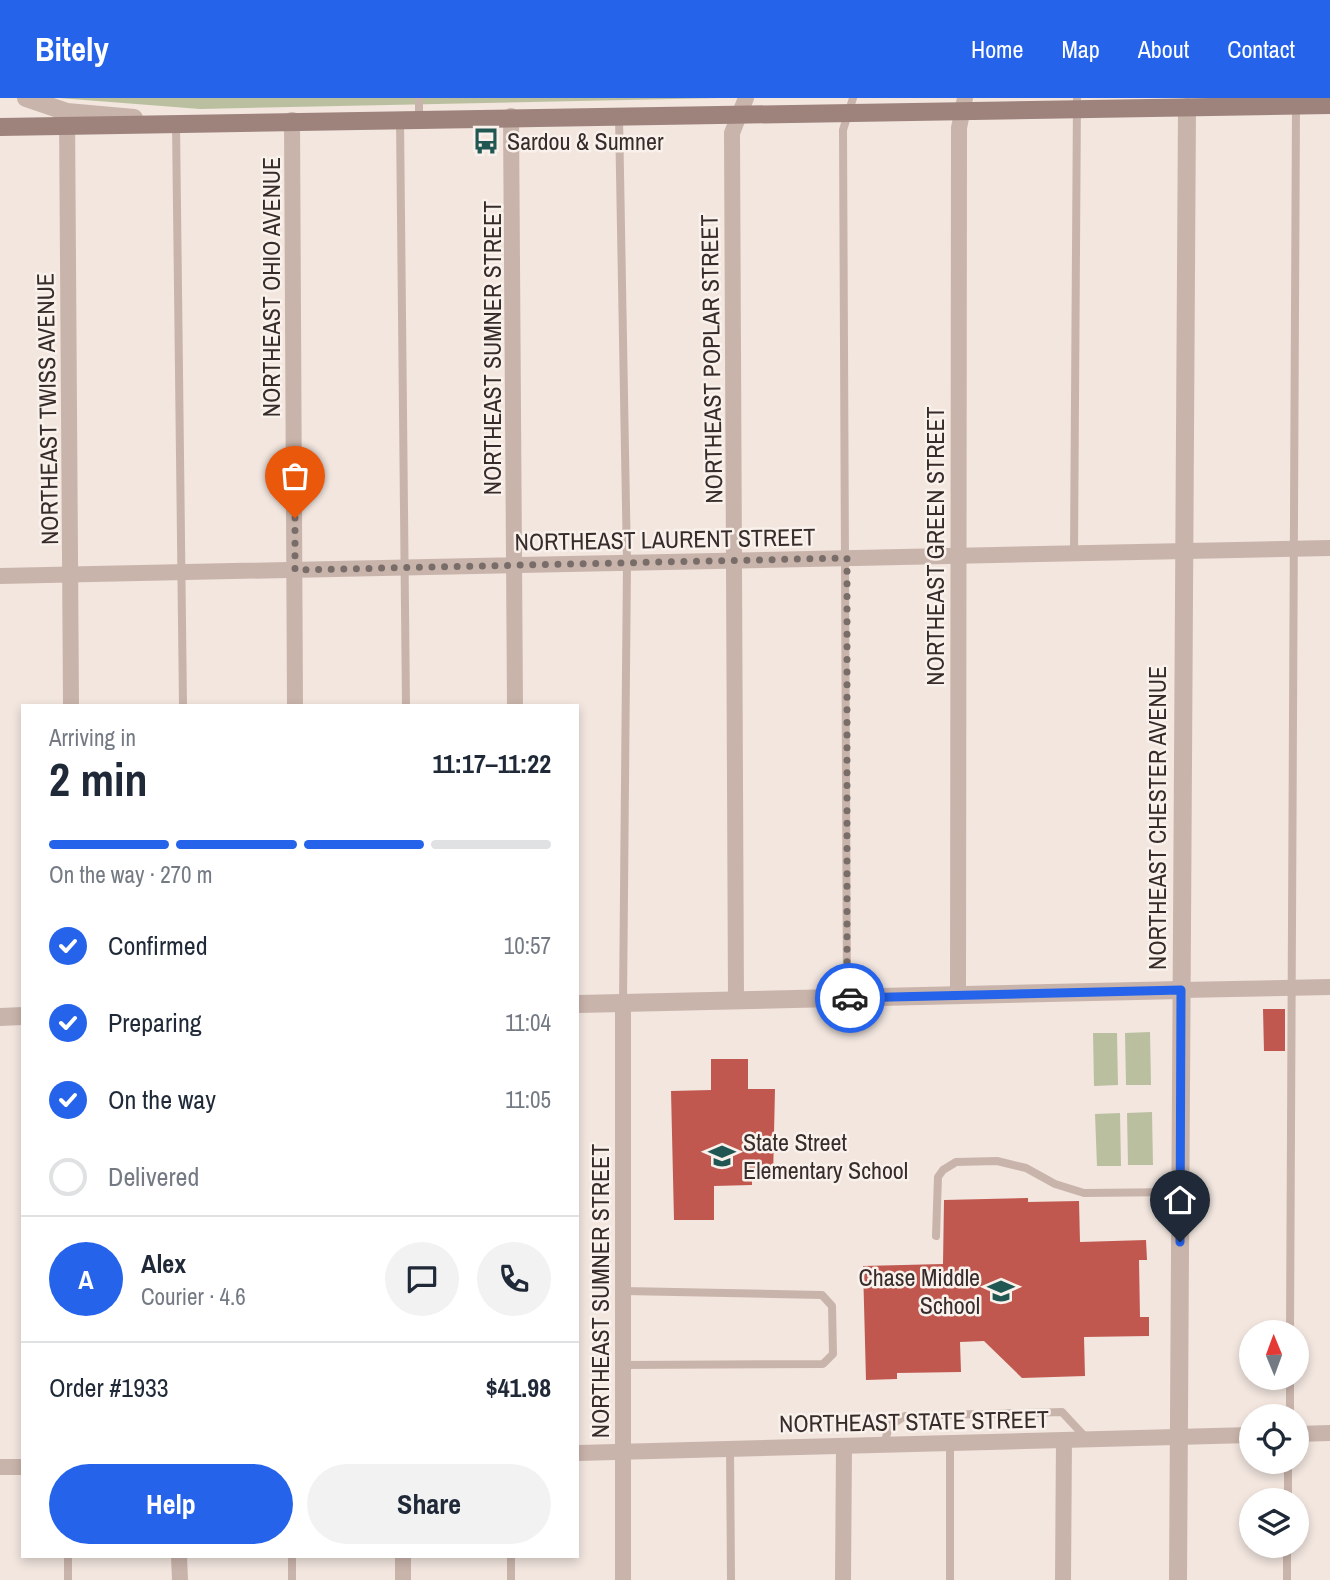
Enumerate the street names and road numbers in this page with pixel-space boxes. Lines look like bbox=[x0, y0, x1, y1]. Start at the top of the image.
street label: NORTHEAST OHIO AVENUE bbox=[255, 157, 287, 417]
street label: NORTHEAST SUMNER STREET bbox=[476, 201, 508, 495]
street label: NORTHEAST POPLAR STREET bbox=[692, 214, 730, 504]
street label: NORTHEAST TWISS AVENUE bbox=[29, 273, 65, 545]
street label: NORTHEAST GREEN STREET bbox=[919, 406, 951, 686]
street label: NORTHEAST LAURENT STREET bbox=[514, 520, 816, 558]
street label: NORTHEAST CHESTER AVENUE bbox=[1141, 666, 1173, 970]
street label: NORTHEAST SUMNER STREET bbox=[584, 1144, 616, 1438]
street label: NORTHEAST STATE STREET bbox=[779, 1403, 1049, 1439]

